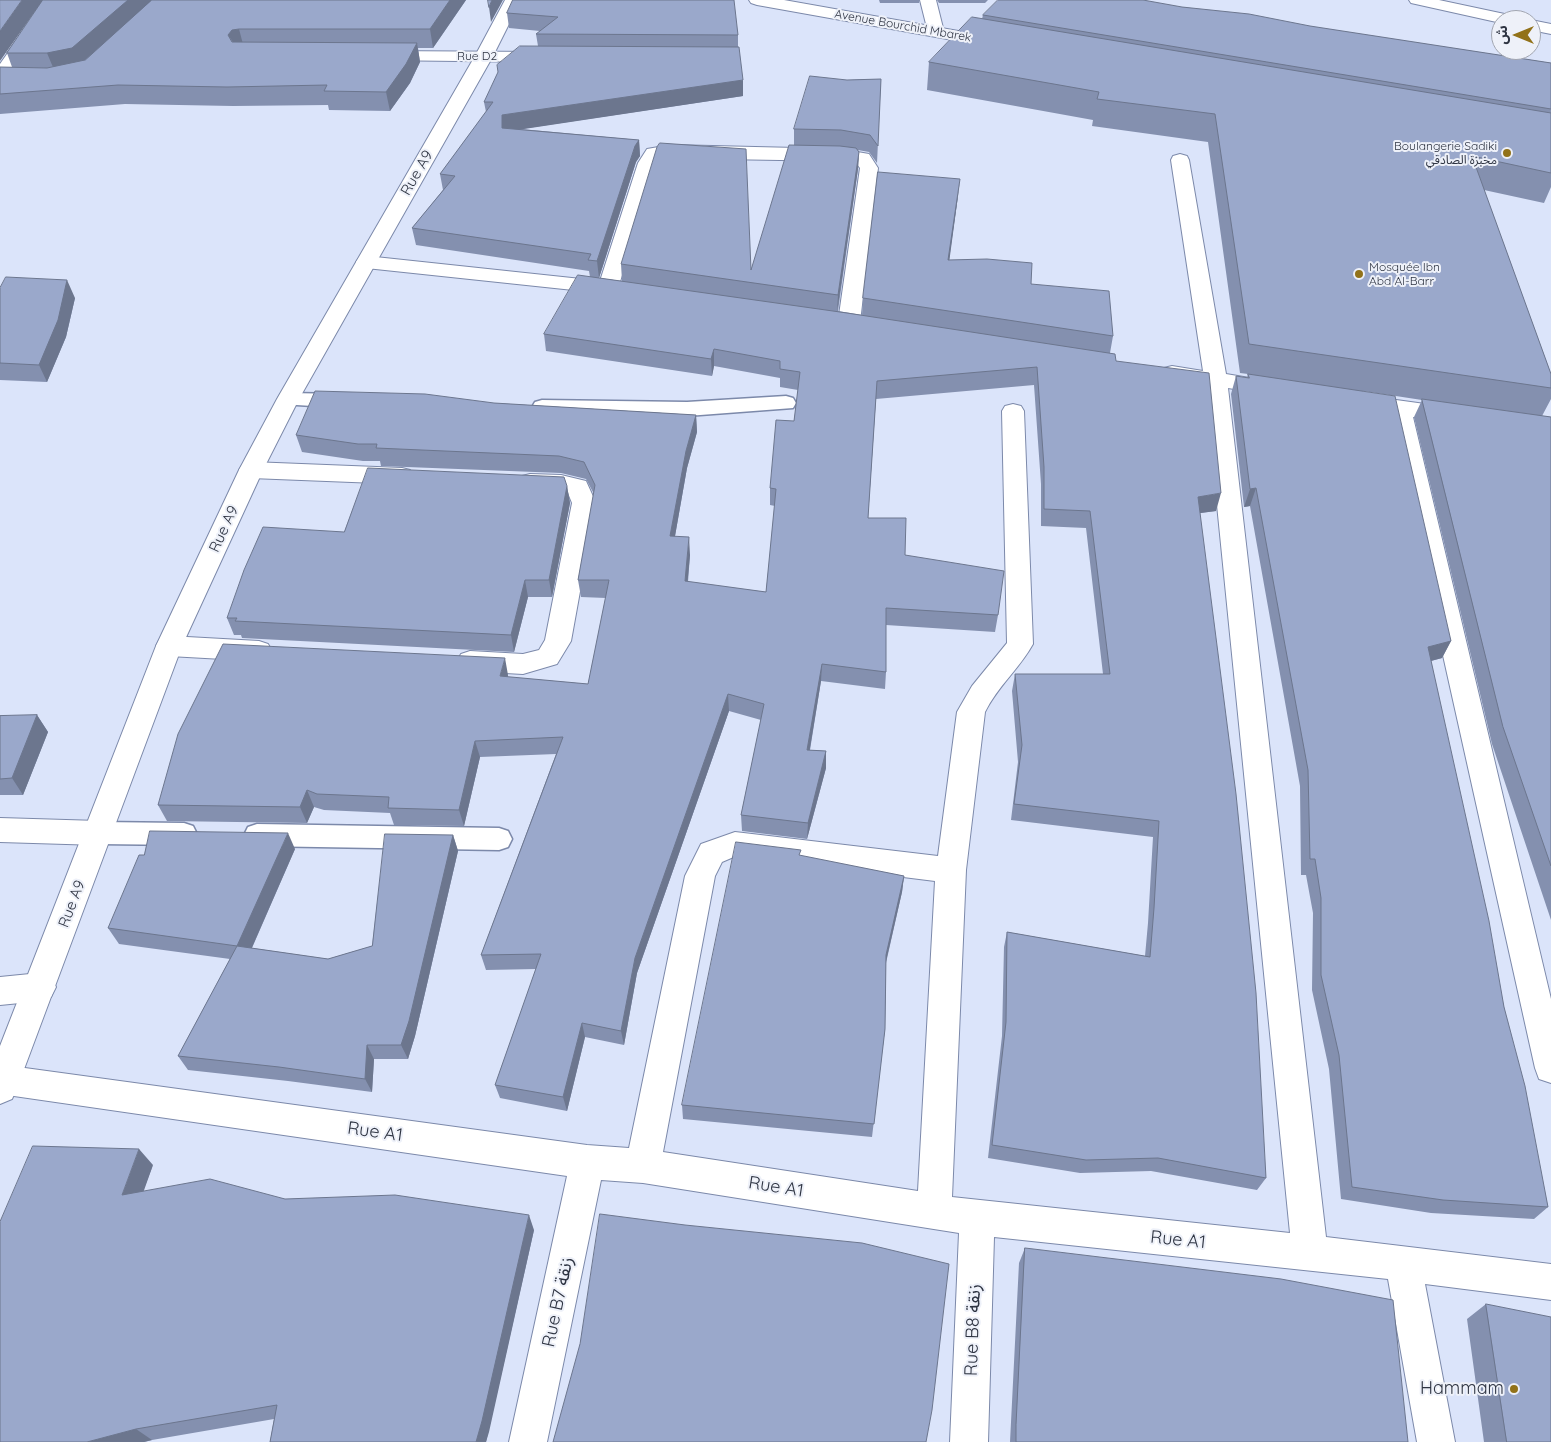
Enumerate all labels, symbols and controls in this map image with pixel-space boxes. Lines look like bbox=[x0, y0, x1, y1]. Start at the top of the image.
street label: Avenue Bourchid Mbarek bbox=[833, 7, 973, 45]
north arrow bbox=[1491, 10, 1541, 60]
text: ش bbox=[1493, 25, 1511, 45]
street label: Rue D2 bbox=[457, 49, 497, 63]
place label: Boulangerie Sadiki مخبزة الصادقي bbox=[1394, 139, 1497, 167]
street label: Rue A9 bbox=[397, 147, 437, 199]
marker: Boulangerie Sadiki مخبزة الصادقي bbox=[1501, 147, 1513, 159]
place label: Mosquée Ibn Abd Al-Barr bbox=[1369, 260, 1440, 288]
marker: Mosquée Ibn Abd Al-Barr bbox=[1353, 268, 1365, 280]
street label: Rue A9 bbox=[205, 503, 243, 555]
street label: Rue A9 bbox=[55, 878, 89, 930]
street label: Rue A1 bbox=[346, 1117, 404, 1147]
street label: Rue A1 bbox=[747, 1172, 805, 1202]
street label: Rue A1 bbox=[1149, 1226, 1207, 1254]
street label: Rue B7 زنقة bbox=[538, 1255, 578, 1349]
street label: Rue B8 زنقة bbox=[961, 1284, 985, 1376]
place label: Hammam bbox=[1420, 1378, 1504, 1400]
marker: Hammam bbox=[1508, 1383, 1520, 1395]

